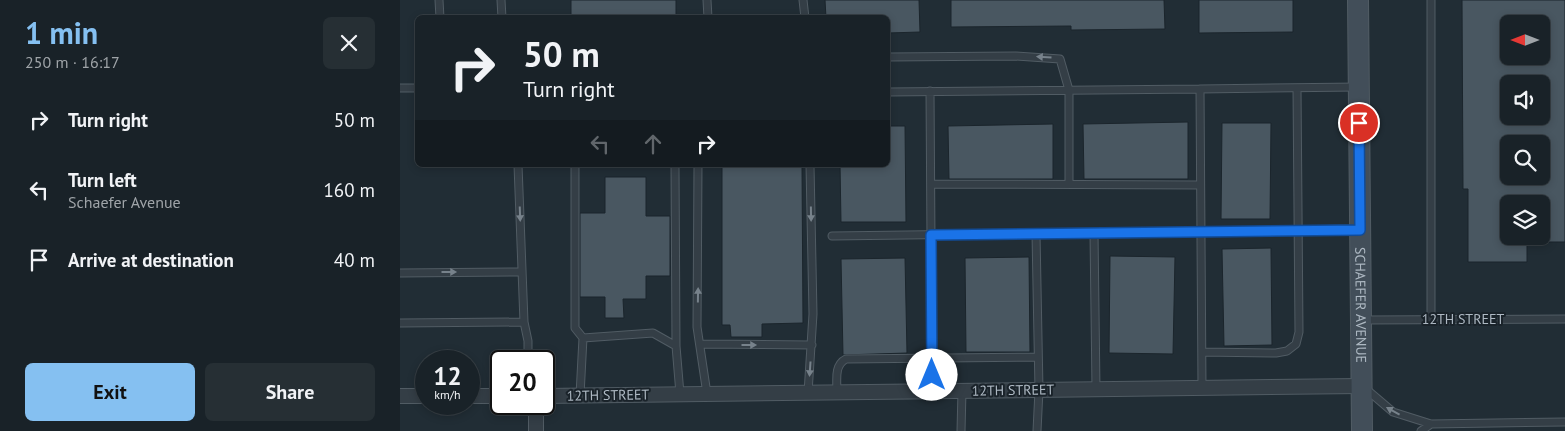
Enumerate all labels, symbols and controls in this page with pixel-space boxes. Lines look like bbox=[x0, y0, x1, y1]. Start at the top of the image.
text: 1 min bbox=[25, 13, 98, 52]
north arrow bbox=[1500, 15, 1550, 65]
map controls bbox=[1500, 15, 1550, 245]
button: close bbox=[323, 17, 375, 69]
text: 50 m bbox=[523, 31, 600, 77]
icon: right bbox=[440, 35, 505, 100]
text: 250 m · 16:17 bbox=[25, 52, 120, 72]
one-way arrow bbox=[1035, 53, 1051, 61]
text: Turn right bbox=[523, 75, 615, 103]
button: sound bbox=[1500, 75, 1550, 125]
pin bbox=[1338, 102, 1380, 144]
icon: right bbox=[25, 106, 53, 134]
text: Turn right bbox=[68, 108, 148, 132]
text: 50 m bbox=[334, 108, 375, 132]
icon: arrive bbox=[1345, 109, 1373, 137]
icon: left bbox=[586, 130, 614, 158]
icon: ahead bbox=[639, 130, 667, 158]
icon: right bbox=[692, 130, 720, 158]
button: search bbox=[1500, 135, 1550, 185]
text: Turn left bbox=[68, 168, 137, 192]
icon: left bbox=[25, 176, 53, 204]
text: 160 m bbox=[323, 178, 375, 202]
text: Schaefer Avenue bbox=[68, 192, 181, 212]
button: layers bbox=[1500, 195, 1550, 245]
one-way arrow bbox=[516, 206, 524, 222]
one-way arrow bbox=[807, 206, 815, 222]
icon: arrive bbox=[25, 246, 53, 274]
street label: SCHAEFER AVENUE bbox=[1351, 247, 1370, 363]
text: Arrive at destination bbox=[68, 248, 234, 272]
text: 40 m bbox=[334, 248, 375, 272]
one-way arrow bbox=[441, 268, 457, 276]
one-way arrow bbox=[694, 287, 702, 303]
street label: 12TH STREET bbox=[1422, 310, 1504, 328]
one-way arrow bbox=[741, 341, 757, 349]
position arrow bbox=[905, 348, 957, 400]
speed limit sign: 20 bbox=[490, 350, 555, 415]
text: 12 bbox=[433, 360, 462, 392]
one-way arrow bbox=[806, 361, 814, 377]
button: Exit bbox=[25, 363, 195, 421]
button: Share bbox=[205, 363, 375, 421]
street label: 12TH STREET bbox=[972, 380, 1055, 400]
street label: 12TH STREET bbox=[567, 385, 650, 405]
text: km/h bbox=[434, 387, 461, 402]
one-way arrow bbox=[1387, 406, 1400, 415]

